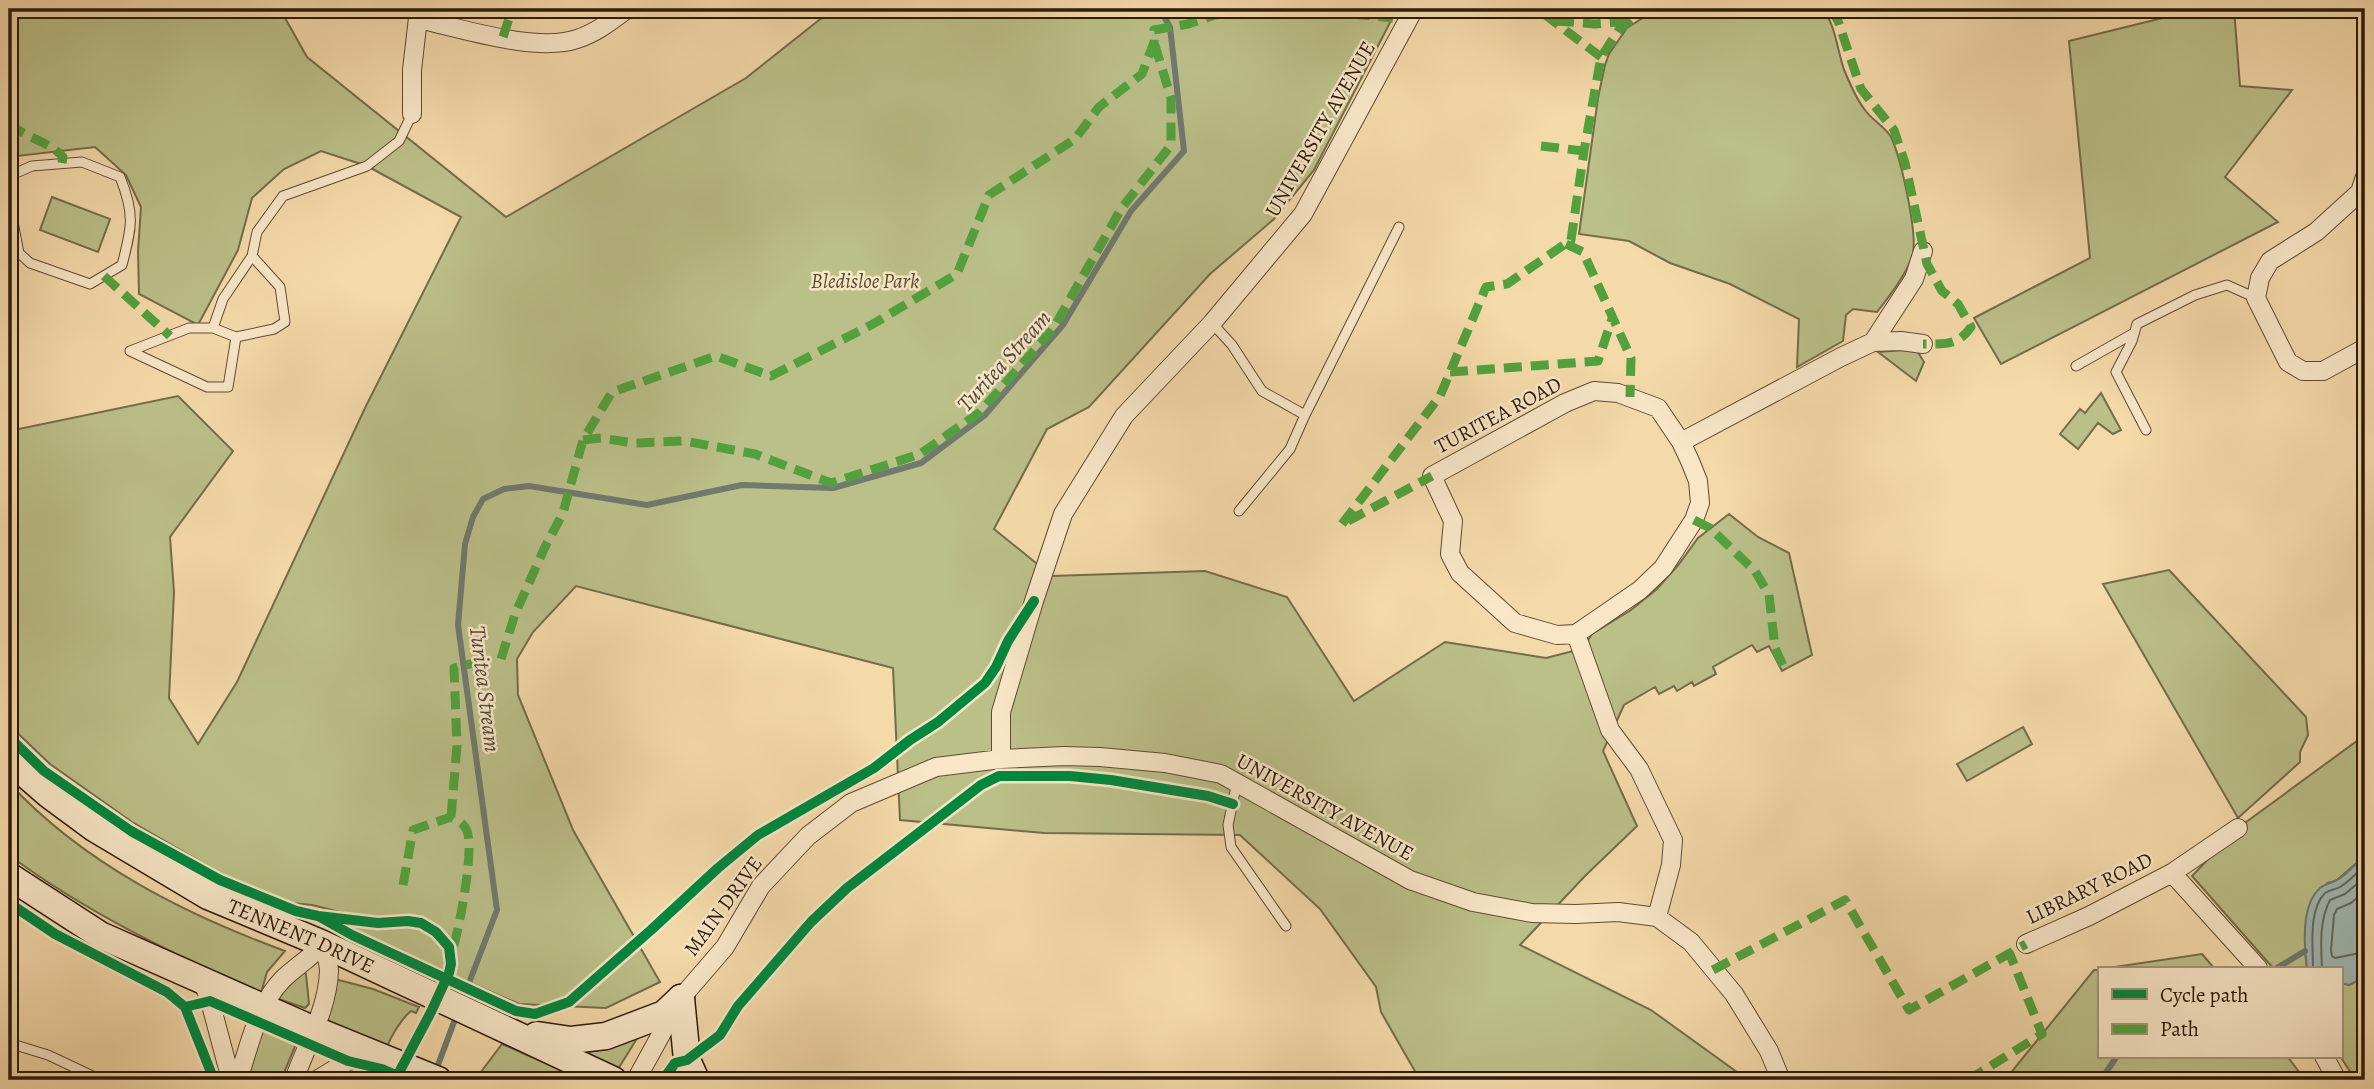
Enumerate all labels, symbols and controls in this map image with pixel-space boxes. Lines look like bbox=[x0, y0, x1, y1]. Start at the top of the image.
street label: UNIVERSITY AVENUE bbox=[1258, 36, 1382, 222]
park label: Bledisloe Park bbox=[811, 267, 919, 295]
water label: Turitea Stream bbox=[950, 303, 1058, 419]
street label: TURITEA ROAD bbox=[1430, 370, 1566, 460]
water label: Turitea Stream bbox=[462, 624, 508, 754]
street label: UNIVERSITY AVENUE bbox=[1231, 747, 1419, 867]
street label: LIBRARY ROAD bbox=[2021, 845, 2157, 931]
street label: MAIN DRIVE bbox=[677, 850, 769, 962]
street label: TENNENT DRIVE bbox=[224, 892, 379, 980]
legend bbox=[2098, 967, 2342, 1058]
text: Cycle path bbox=[2160, 981, 2249, 1009]
text: Path bbox=[2160, 1015, 2199, 1043]

